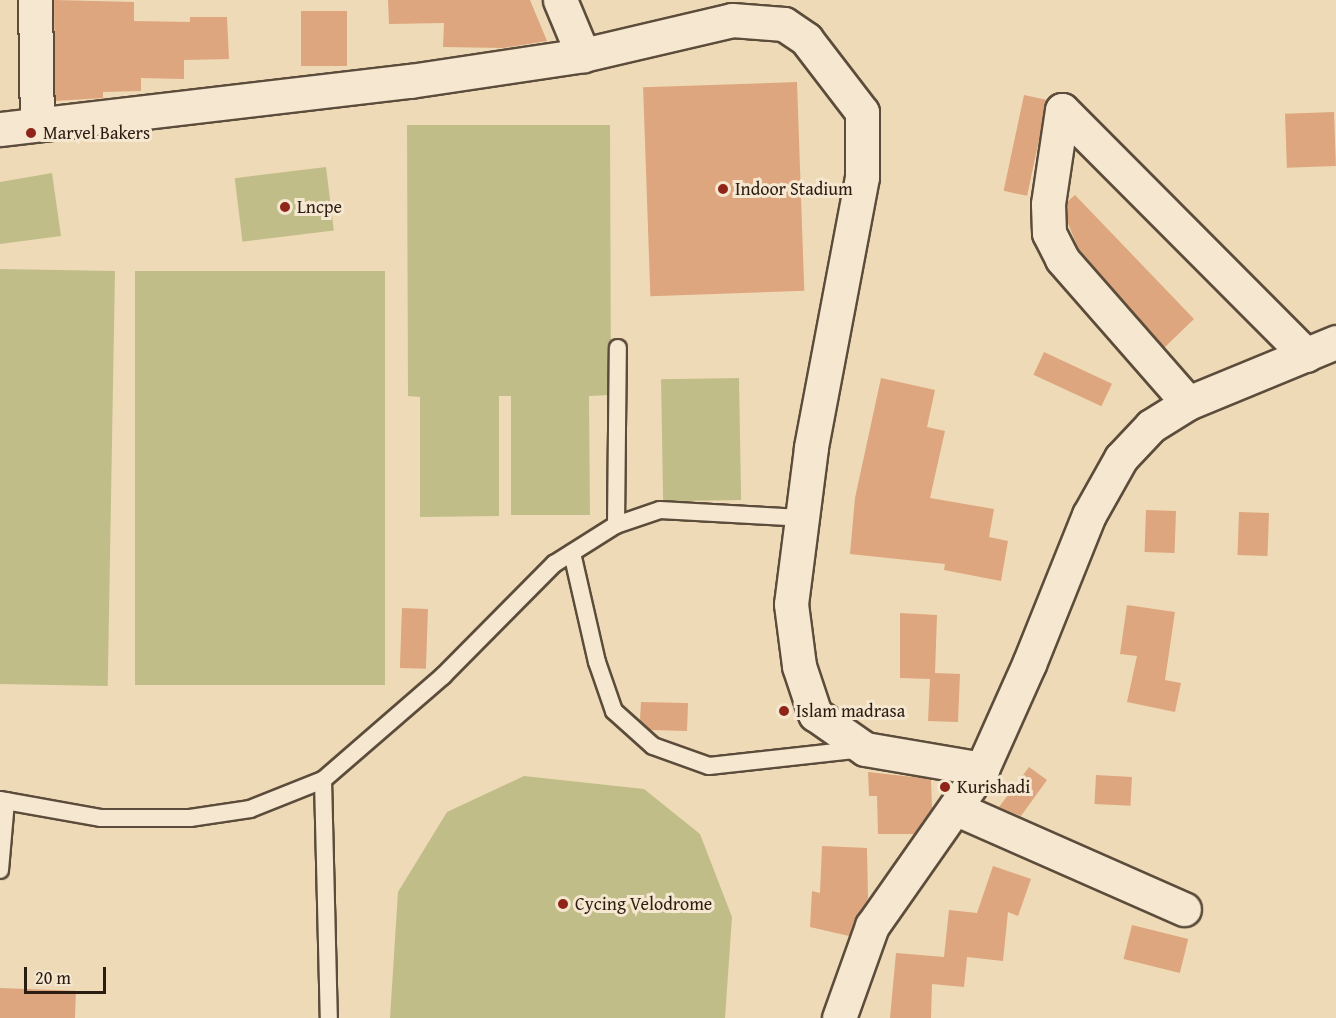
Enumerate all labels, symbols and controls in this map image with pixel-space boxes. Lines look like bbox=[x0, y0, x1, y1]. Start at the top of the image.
place label: Marvel Bakers bbox=[43, 122, 150, 144]
marker: Marvel Bakers bbox=[24, 126, 38, 140]
place label: Indoor Stadium bbox=[735, 178, 853, 200]
marker: Indoor Stadium bbox=[716, 182, 730, 196]
place label: Lncpe bbox=[297, 196, 342, 218]
marker: Lncpe bbox=[278, 200, 292, 214]
place label: Islam madrasa bbox=[796, 700, 905, 722]
marker: Islam madrasa bbox=[777, 704, 791, 718]
place label: Kurishadi bbox=[957, 776, 1030, 798]
marker: Kurishadi bbox=[938, 780, 952, 794]
place label: Cycing Velodrome bbox=[575, 893, 712, 915]
marker: Cycing Velodrome bbox=[556, 897, 570, 911]
scale bar bbox=[27, 955, 110, 993]
text: 20 m bbox=[35, 964, 71, 991]

